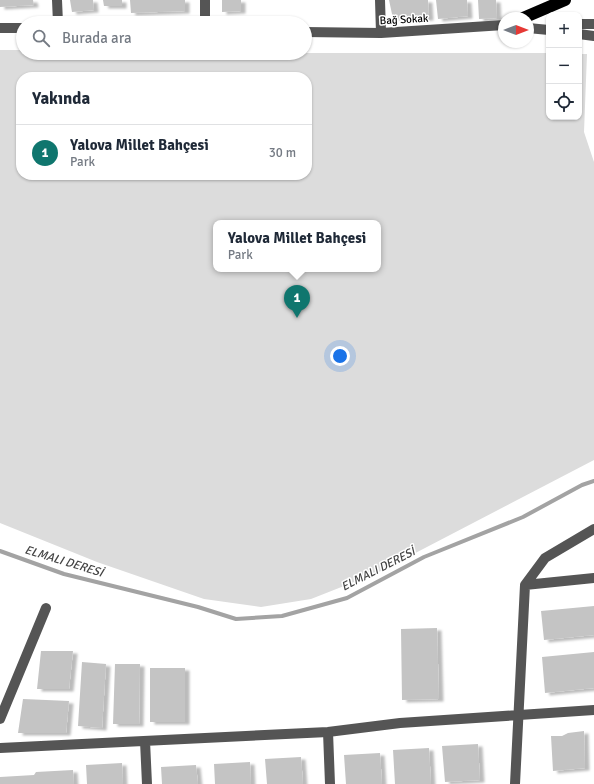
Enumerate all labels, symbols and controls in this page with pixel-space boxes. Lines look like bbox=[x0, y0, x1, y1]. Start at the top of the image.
street label: Bağ Sokak bbox=[379, 12, 429, 27]
north arrow bbox=[498, 12, 534, 48]
map controls bbox=[546, 12, 582, 120]
button: + bbox=[546, 12, 582, 48]
search box bbox=[16, 16, 312, 60]
icon: search bbox=[30, 27, 52, 49]
text: Burada ara bbox=[62, 29, 132, 47]
button: − bbox=[546, 48, 582, 84]
button: locate bbox=[546, 84, 582, 120]
text: Yakında bbox=[32, 88, 90, 109]
text: Yalova Millet Bahçesi bbox=[70, 136, 209, 154]
text: 1 bbox=[41, 145, 49, 161]
text: 30 m bbox=[269, 145, 296, 161]
text: Park bbox=[70, 154, 95, 170]
popup bbox=[213, 220, 381, 272]
text: Yalova Millet Bahçesi bbox=[228, 229, 366, 247]
text: Park bbox=[228, 247, 253, 263]
pin: 1 bbox=[284, 285, 310, 318]
your location bbox=[330, 346, 350, 366]
water label: ELMALI DERESİ bbox=[23, 542, 106, 581]
water label: ELMALI DERESİ bbox=[339, 544, 419, 595]

